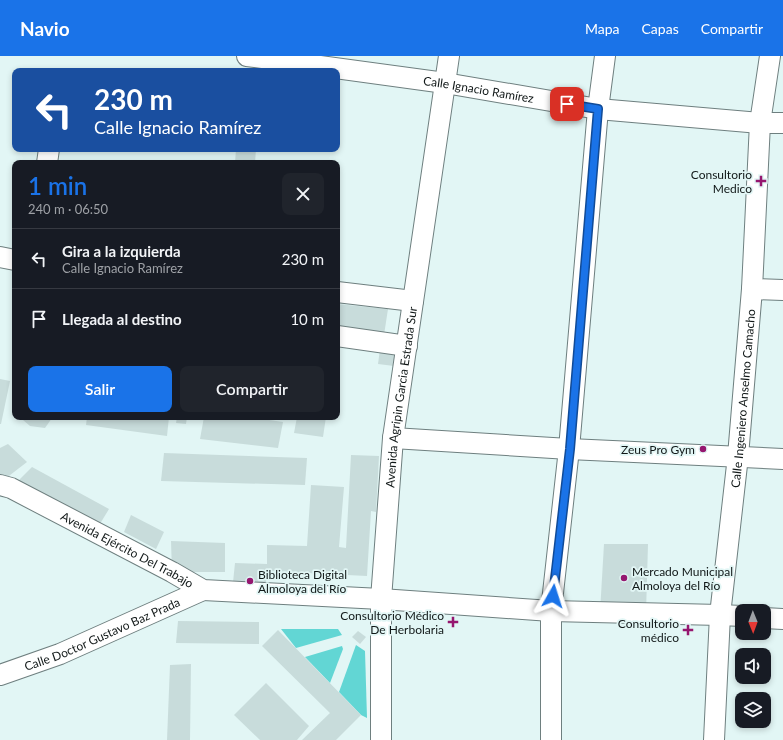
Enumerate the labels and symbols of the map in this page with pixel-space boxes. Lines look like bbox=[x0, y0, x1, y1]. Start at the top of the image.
street label: Calle Ignacio Ramírez bbox=[422, 73, 536, 106]
pin bbox=[550, 87, 584, 121]
place label: Consultorio Medico bbox=[691, 167, 752, 196]
marker: Consultorio Medico bbox=[755, 175, 767, 187]
street label: Avenida Agripin Garcia Estrada Sur bbox=[382, 305, 420, 488]
street label: Calle Ingeniero Anselmo Camacho bbox=[727, 308, 758, 488]
place label: Zeus Pro Gym bbox=[621, 442, 695, 457]
marker: Zeus Pro Gym bbox=[698, 444, 708, 454]
street label: Avenida Ejército Del Trabajo bbox=[59, 508, 197, 591]
place label: Mercado Municipal Almoloya del Río bbox=[632, 564, 733, 593]
place label: Biblioteca Digital Almoloya del Río bbox=[258, 567, 347, 596]
marker: Mercado Municipal Almoloya del Río bbox=[619, 573, 629, 583]
position arrow bbox=[532, 575, 574, 617]
marker: Biblioteca Digital Almoloya del Río bbox=[245, 576, 255, 586]
street label: Calle Doctor Gustavo Baz Prada bbox=[22, 594, 182, 673]
north arrow bbox=[735, 604, 771, 640]
place label: Consultorio Médico De Herbolaria bbox=[340, 608, 444, 637]
marker: Consultorio Médico De Herbolaria bbox=[447, 616, 459, 628]
place label: Consultorio médico bbox=[618, 616, 679, 645]
marker: Consultorio médico bbox=[682, 624, 694, 636]

